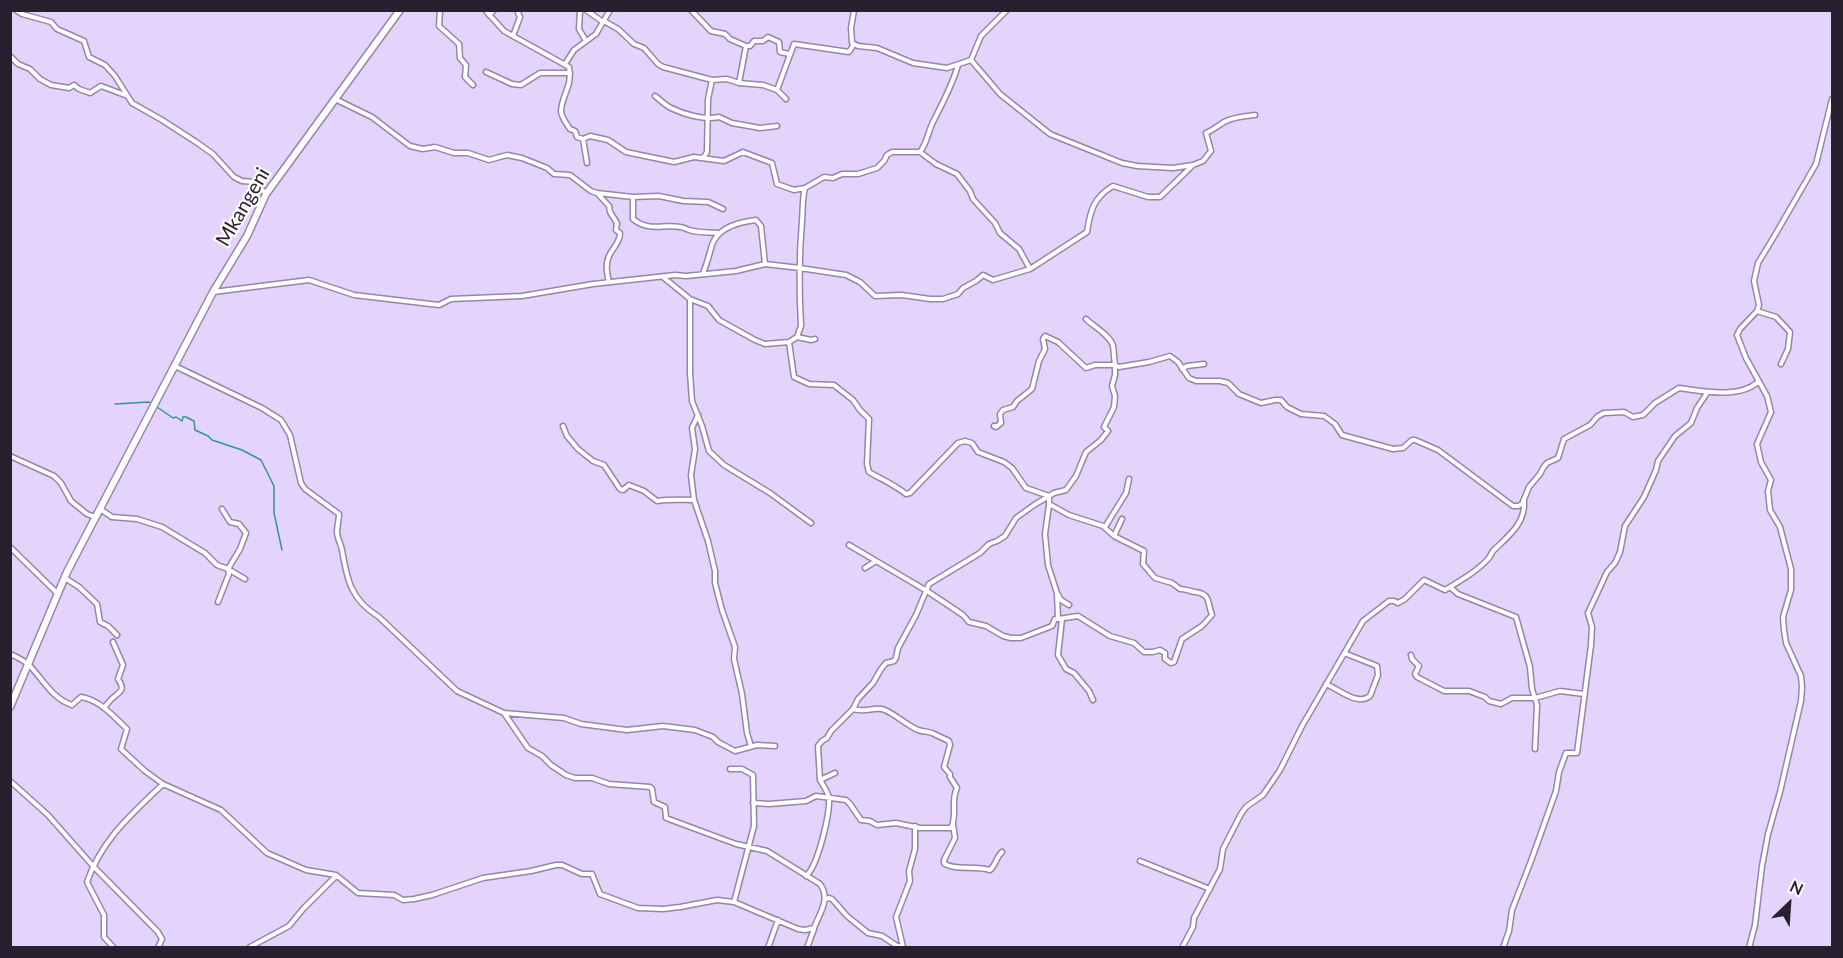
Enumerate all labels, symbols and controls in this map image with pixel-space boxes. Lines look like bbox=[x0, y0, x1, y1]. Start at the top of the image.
street label: Mkangeni bbox=[211, 164, 275, 250]
north arrow bbox=[1759, 874, 1819, 934]
text: N bbox=[1787, 876, 1806, 898]

